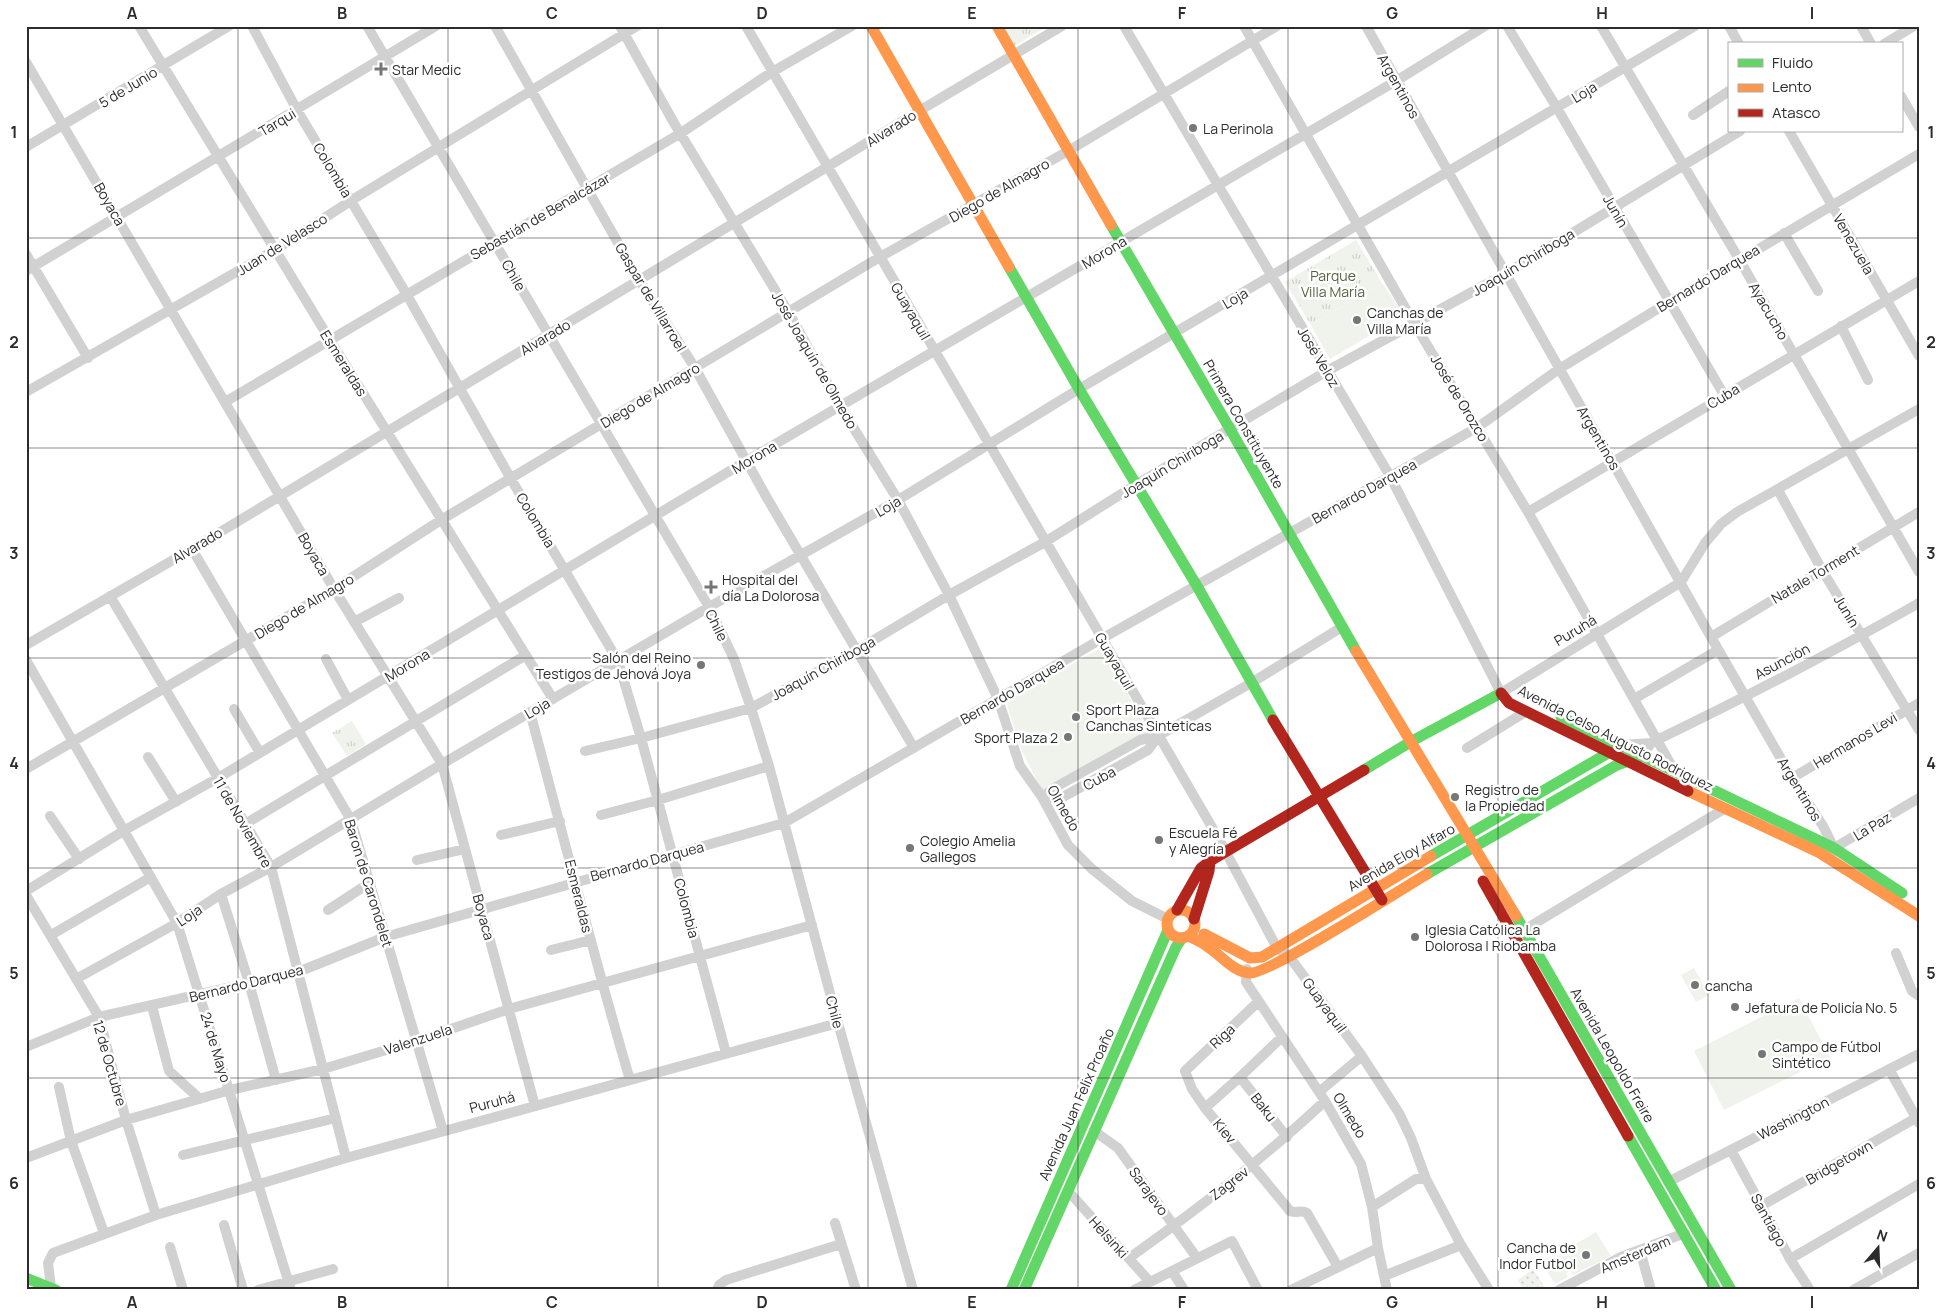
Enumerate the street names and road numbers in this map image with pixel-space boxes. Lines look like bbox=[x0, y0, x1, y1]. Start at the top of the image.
street label: Argentinos bbox=[1373, 50, 1425, 122]
street label: 5 de Junio bbox=[95, 62, 161, 112]
street label: Loja bbox=[1568, 77, 1600, 107]
street label: Tarqui bbox=[255, 104, 299, 140]
street label: Alvarado bbox=[862, 105, 920, 151]
street label: Colombia bbox=[309, 139, 357, 201]
street label: Diego de Almagro bbox=[945, 154, 1053, 226]
street label: Sebastián de Benalcázar bbox=[467, 168, 613, 264]
street label: Boyaca bbox=[90, 179, 130, 229]
street label: Junín bbox=[1599, 191, 1633, 231]
street label: Juan de Velasco bbox=[233, 209, 331, 279]
street label: Venezuela bbox=[1829, 210, 1879, 278]
street label: Joaquín Chiriboga bbox=[1468, 224, 1578, 300]
street label: Morona bbox=[1078, 231, 1130, 273]
street label: Gaspar de Villarroel bbox=[611, 239, 691, 355]
street label: Bernardo Darquea bbox=[1653, 240, 1763, 316]
street label: Chile bbox=[498, 256, 530, 294]
street label: Guayaquil bbox=[887, 279, 935, 343]
street label: Ayacucho bbox=[1745, 279, 1793, 343]
street label: Loja bbox=[1219, 283, 1251, 313]
street label: José Joaquín de Olmedo bbox=[768, 288, 862, 432]
street label: Alvarado bbox=[516, 315, 574, 359]
street label: José Veloz bbox=[1293, 323, 1345, 391]
street label: Esmeraldas bbox=[316, 326, 372, 400]
street label: José de Orozco bbox=[1427, 351, 1493, 445]
street label: Primera Constituyente bbox=[1199, 356, 1289, 492]
street label: Diego de Almagro bbox=[597, 358, 703, 432]
street label: Cuba bbox=[1703, 379, 1743, 413]
street label: Argentinos bbox=[1573, 403, 1625, 473]
street label: Joaquín Chiriboga bbox=[1117, 426, 1227, 502]
street label: Morona bbox=[728, 436, 780, 478]
street label: Bernardo Darquea bbox=[1308, 454, 1420, 528]
street label: Colombia bbox=[512, 489, 560, 551]
street label: Loja bbox=[872, 491, 904, 521]
street label: Alvarado bbox=[168, 523, 226, 567]
street label: Boyaca bbox=[294, 529, 334, 579]
street label: Natale Torment bbox=[1768, 540, 1863, 608]
street label: Diego de Almagro bbox=[251, 569, 357, 643]
street label: Junín bbox=[1830, 591, 1864, 631]
street label: Chile bbox=[701, 606, 733, 644]
street label: Puruhá bbox=[1550, 610, 1600, 650]
street label: Guayaquil bbox=[1091, 629, 1139, 693]
street label: Joaquín Chiriboga bbox=[768, 632, 878, 704]
street label: Asunción bbox=[1751, 638, 1813, 684]
street label: Morona bbox=[381, 644, 433, 686]
street label: Bernardo Darquea bbox=[957, 654, 1067, 728]
street label: Avenida Celso Augusto Rodriguez bbox=[1515, 680, 1717, 796]
street label: Loja bbox=[521, 693, 553, 723]
street label: Hermanos Levi bbox=[1810, 708, 1900, 772]
street label: Argentinos bbox=[1774, 754, 1826, 824]
street label: Cuba bbox=[1079, 762, 1119, 794]
street label: 11 de Noviembre bbox=[209, 773, 277, 871]
street label: Olmedo bbox=[1043, 782, 1085, 834]
street label: La Paz bbox=[1850, 807, 1894, 845]
street label: Baron de Carondelet bbox=[341, 817, 398, 950]
street label: Avenida Eloy Alfaro bbox=[1344, 819, 1458, 895]
street label: Bernardo Darquea bbox=[588, 837, 706, 885]
street label: Esmeraldas bbox=[561, 858, 597, 934]
street label: Colombia bbox=[670, 876, 704, 940]
street label: Boyaca bbox=[469, 892, 499, 942]
street label: Loja bbox=[173, 900, 205, 930]
street label: Bernardo Darquea bbox=[187, 960, 305, 1006]
street label: Guayaquil bbox=[1299, 974, 1351, 1036]
street label: Avenida Leopoldo Freire bbox=[1567, 984, 1659, 1126]
street label: Chile bbox=[822, 994, 848, 1030]
street label: 24 de Mayo bbox=[196, 1010, 236, 1084]
street label: 12 de Octubre bbox=[89, 1018, 131, 1108]
street label: Valenzuela bbox=[382, 1019, 454, 1059]
street label: Riga bbox=[1205, 1019, 1239, 1053]
street label: Avenida Juan Felix Proaño bbox=[1034, 1025, 1118, 1183]
street label: Puruhá bbox=[467, 1087, 517, 1117]
street label: Baku bbox=[1247, 1089, 1281, 1125]
street label: Olmedo bbox=[1329, 1089, 1371, 1141]
street label: Washington bbox=[1754, 1092, 1832, 1144]
street label: Kiev bbox=[1209, 1115, 1241, 1147]
street label: Bridgetown bbox=[1802, 1135, 1876, 1189]
street label: Zagrev bbox=[1206, 1162, 1252, 1204]
street label: Sarajevo bbox=[1125, 1163, 1173, 1219]
street label: Santiago bbox=[1747, 1190, 1791, 1250]
street label: Helsinki bbox=[1085, 1212, 1133, 1262]
street label: Amsterdam bbox=[1597, 1231, 1673, 1277]

